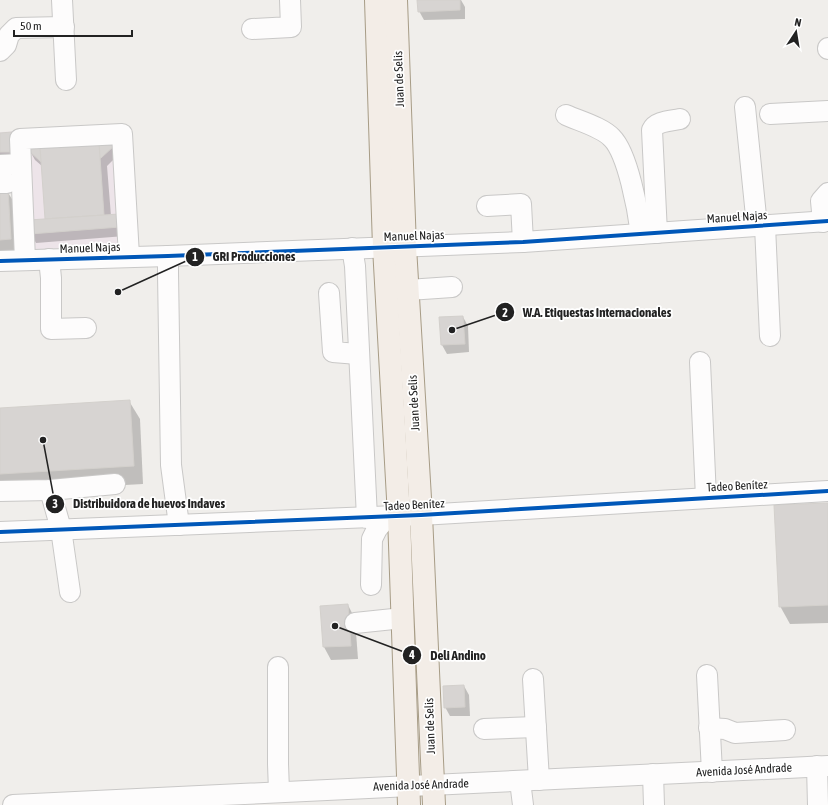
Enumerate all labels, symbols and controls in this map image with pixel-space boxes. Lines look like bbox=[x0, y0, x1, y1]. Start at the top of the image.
scale bar bbox=[14, 12, 132, 38]
north arrow bbox=[776, 12, 816, 52]
text: N bbox=[794, 16, 803, 29]
text: 50 m bbox=[20, 19, 42, 33]
street label: Juan de Selis bbox=[391, 51, 407, 107]
street label: Manuel Najas bbox=[706, 208, 768, 226]
street label: Manuel Najas bbox=[383, 228, 445, 244]
street label: Manuel Najas bbox=[59, 240, 121, 256]
callout: GRI Producciones bbox=[185, 244, 303, 269]
text: GRI Producciones bbox=[213, 249, 296, 264]
text: 1 bbox=[192, 250, 198, 264]
callout: W.A. Etiquestas Internacionales bbox=[495, 300, 679, 325]
text: W.A. Etiquestas Internacionales bbox=[522, 305, 672, 320]
text: 2 bbox=[502, 306, 508, 320]
street label: Juan de Selis bbox=[406, 375, 422, 431]
street label: Tadeo Benítez bbox=[706, 477, 769, 495]
callout: Distribuidora de huevos Indaves bbox=[45, 491, 233, 516]
text: Distribuidora de huevos Indaves bbox=[73, 496, 225, 511]
street label: Tadeo Benítez bbox=[383, 496, 446, 514]
text: 3 bbox=[52, 497, 58, 511]
callout: Deli Andino bbox=[402, 643, 494, 668]
text: 4 bbox=[408, 648, 415, 662]
text: Deli Andino bbox=[430, 648, 486, 663]
street label: Juan de Selis bbox=[422, 698, 438, 754]
street label: Avenida José Andrade bbox=[696, 761, 792, 779]
street label: Avenida José Andrade bbox=[373, 776, 469, 794]

